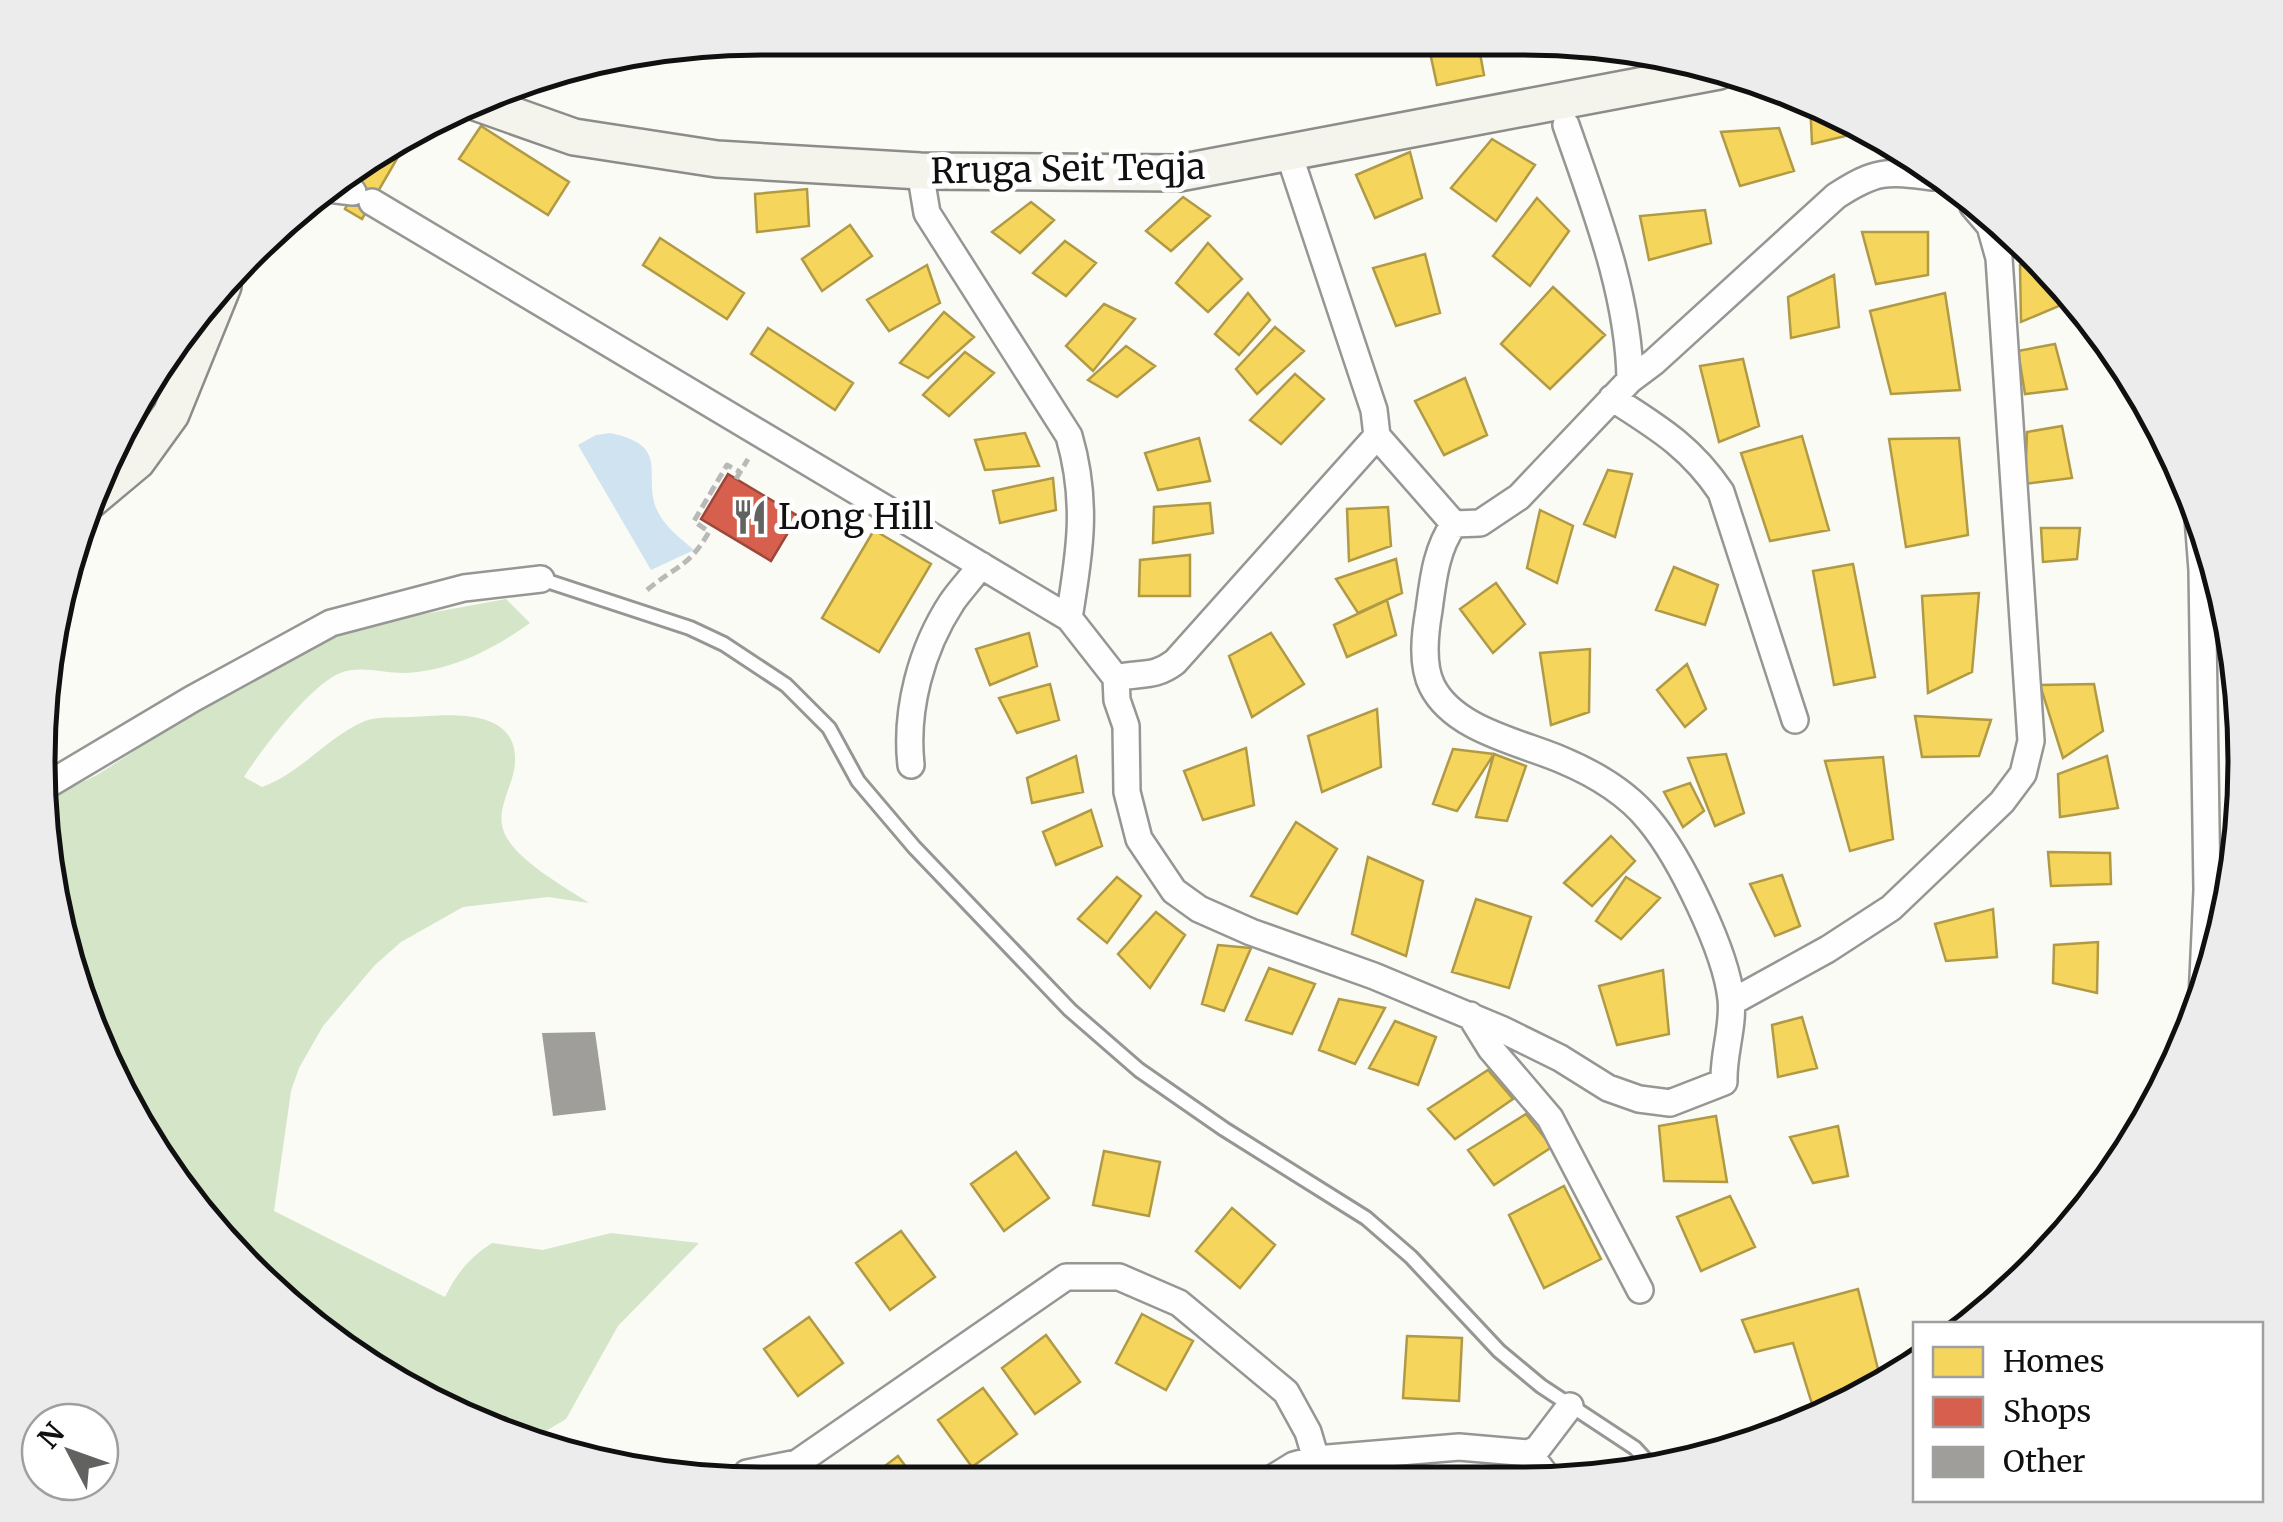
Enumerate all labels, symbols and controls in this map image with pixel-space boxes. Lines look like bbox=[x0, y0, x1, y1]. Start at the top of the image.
street label: Rruga Seit Teqja bbox=[930, 145, 1206, 193]
place label: Long Hill bbox=[778, 495, 934, 539]
restaurant icon: Long Hill bbox=[731, 498, 769, 536]
legend bbox=[1913, 1322, 2263, 1502]
text: Homes bbox=[2003, 1342, 2104, 1380]
text: Shops bbox=[2003, 1392, 2091, 1430]
north arrow bbox=[20, 1402, 120, 1502]
text: N bbox=[30, 1415, 72, 1456]
text: Other bbox=[2003, 1442, 2086, 1480]

